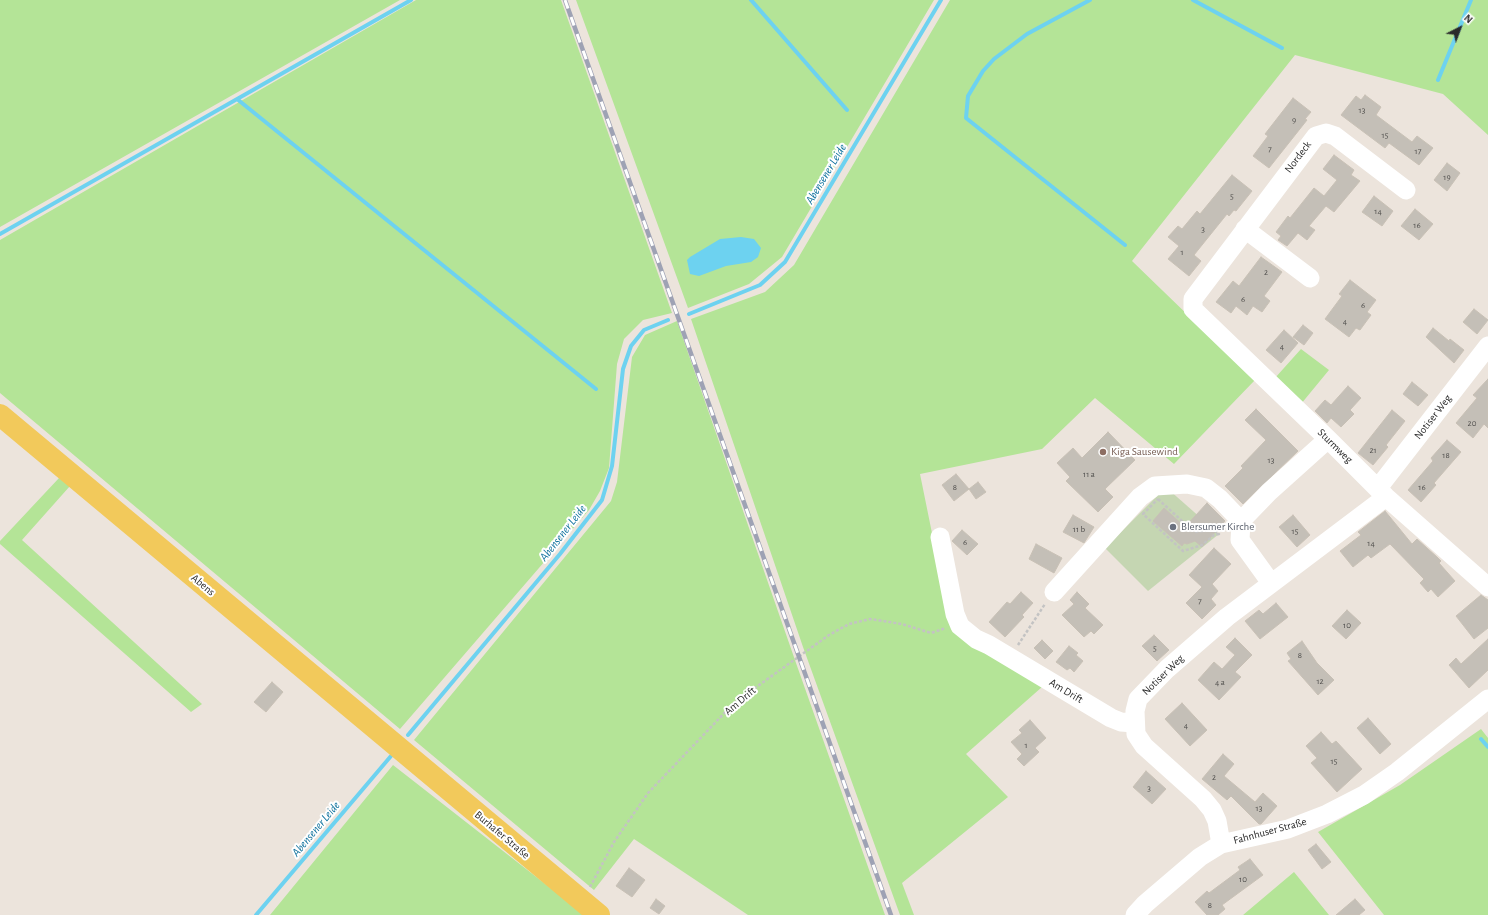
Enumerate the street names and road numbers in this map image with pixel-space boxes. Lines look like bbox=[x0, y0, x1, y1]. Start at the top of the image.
street label: Nordeck bbox=[1282, 139, 1314, 175]
street label: Notiser Weg bbox=[1411, 392, 1455, 442]
street label: Sturmweg bbox=[1315, 426, 1355, 466]
street label: Abens bbox=[188, 571, 218, 599]
street label: Notiser Weg bbox=[1139, 652, 1187, 698]
street label: Am Drift bbox=[1047, 676, 1085, 706]
street label: Am Drift bbox=[722, 684, 758, 718]
street label: Burhafer Straße bbox=[472, 808, 532, 862]
street label: Fahnhuser Straße bbox=[1232, 815, 1308, 847]

